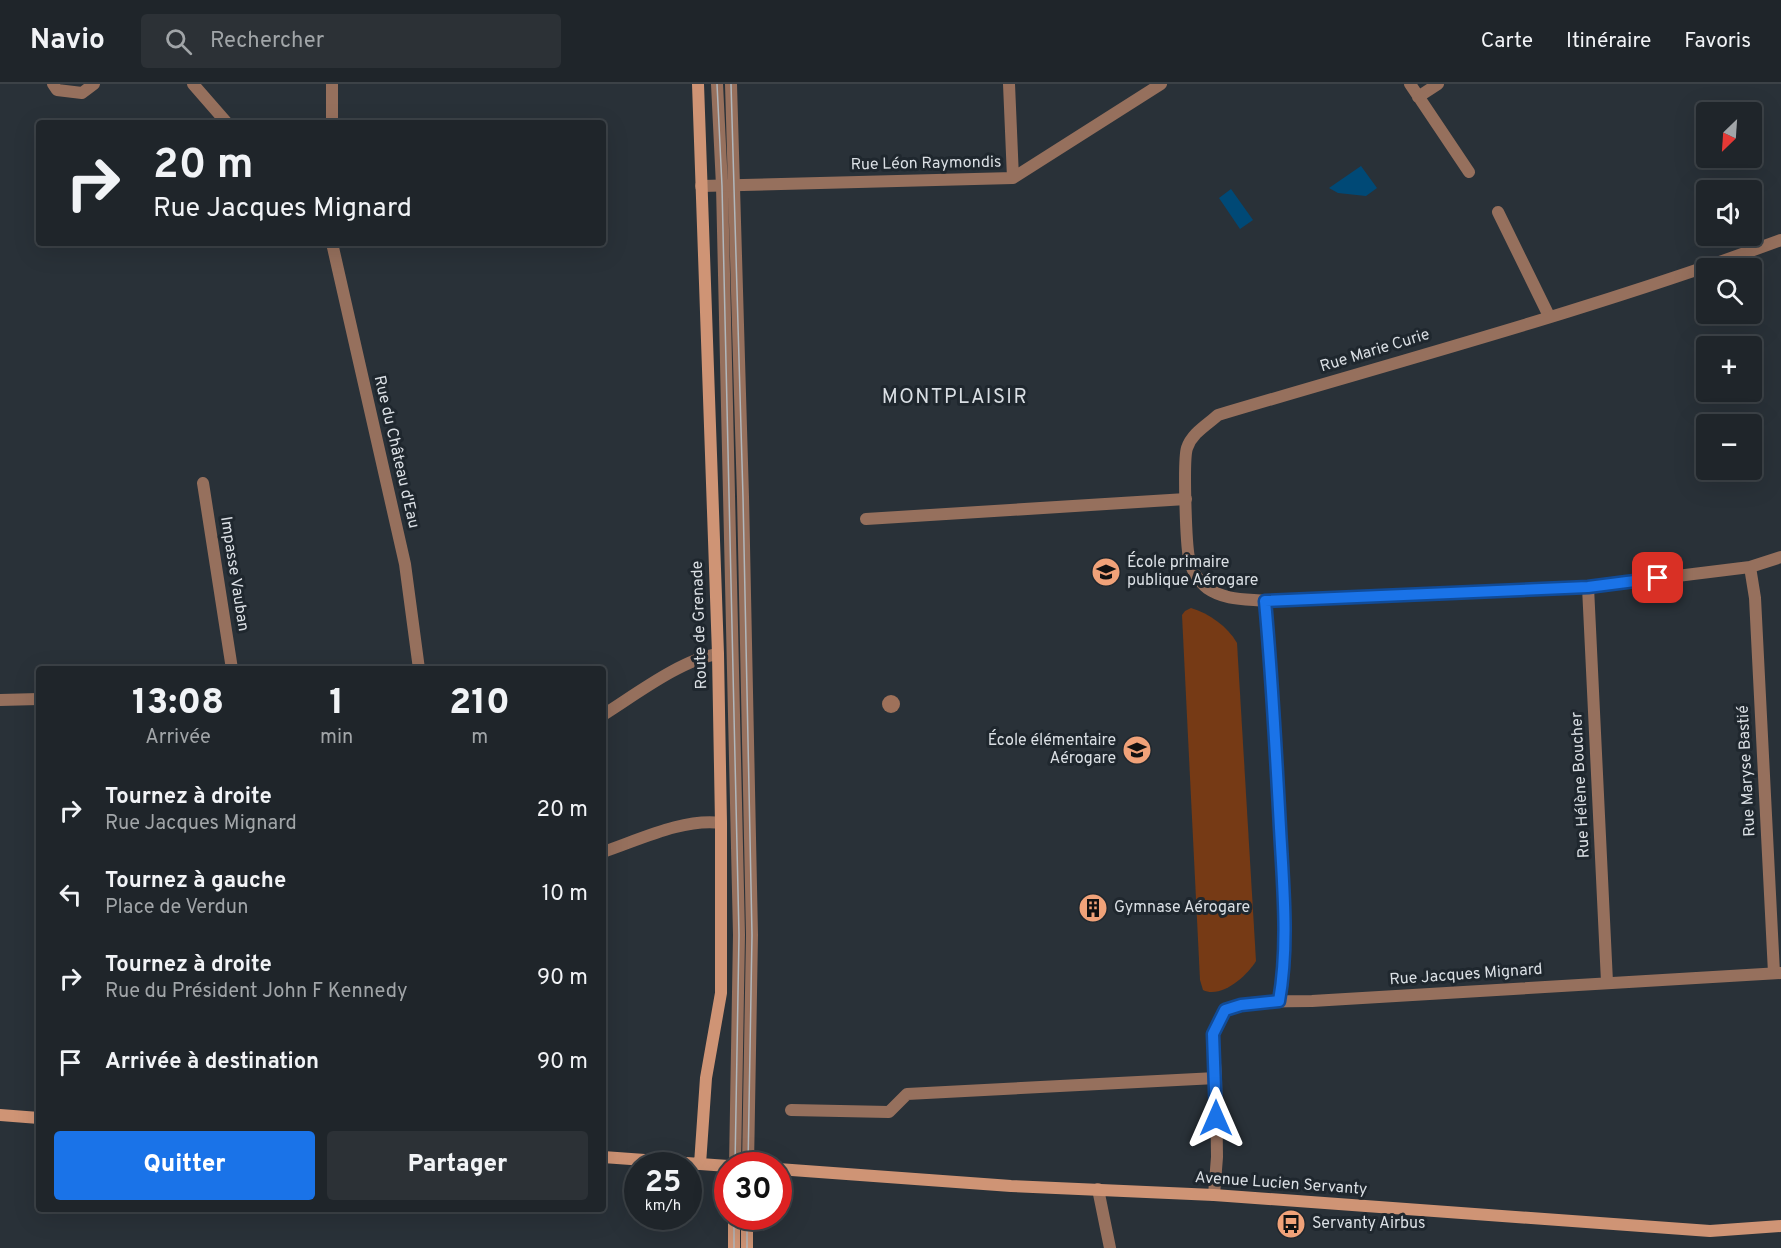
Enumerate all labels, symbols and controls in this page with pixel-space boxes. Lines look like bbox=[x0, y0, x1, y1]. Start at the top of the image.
search box bbox=[141, 14, 561, 68]
text: Navio bbox=[30, 23, 105, 59]
icon: search bbox=[162, 25, 195, 58]
text: Rechercher bbox=[210, 28, 324, 55]
text: Carte bbox=[1481, 28, 1533, 55]
text: Itinéraire bbox=[1566, 28, 1651, 55]
text: Favoris bbox=[1684, 28, 1751, 55]
north arrow bbox=[1696, 102, 1762, 168]
map controls bbox=[1696, 102, 1762, 480]
text: 20 m bbox=[153, 140, 254, 193]
icon: right bbox=[54, 144, 132, 222]
street label: Rue Léon Raymondis bbox=[850, 153, 1002, 175]
button: sound bbox=[1696, 180, 1762, 246]
text: Rue Jacques Mignard bbox=[153, 192, 412, 226]
button: search bbox=[1696, 258, 1762, 324]
street label: Rue Marie Curie bbox=[1318, 325, 1432, 377]
button: + bbox=[1696, 336, 1762, 402]
street label: Rue du Château d'Eau bbox=[369, 374, 423, 530]
district label: MONTPLAISIR bbox=[882, 385, 1028, 411]
button: − bbox=[1696, 414, 1762, 480]
street label: Impasse Vauban bbox=[215, 515, 253, 633]
place label: École primaire publique Aérogare bbox=[1127, 551, 1258, 591]
pin bbox=[1632, 552, 1683, 603]
school or university icon: École primaire publique Aérogare bbox=[1090, 556, 1122, 588]
street label: Route de Grenade bbox=[688, 560, 712, 690]
icon: arrive bbox=[1641, 561, 1674, 594]
text: 13:08 bbox=[132, 681, 224, 727]
text: 1 bbox=[329, 681, 344, 727]
text: 210 bbox=[449, 681, 510, 727]
street label: Rue Maryse Bastié bbox=[1734, 705, 1760, 837]
street label: Rue Hélène Boucher bbox=[1567, 711, 1595, 859]
text: Arrivée bbox=[145, 725, 211, 751]
text: min bbox=[320, 725, 353, 751]
text: m bbox=[471, 725, 488, 751]
place label: École élémentaire Aérogare bbox=[988, 729, 1116, 769]
school or university icon: École élémentaire Aérogare bbox=[1121, 734, 1153, 766]
text: Tournez à droite bbox=[105, 784, 272, 811]
icon: right bbox=[54, 794, 87, 827]
text: 20 m bbox=[537, 797, 588, 824]
text: Rue Jacques Mignard bbox=[105, 811, 297, 837]
text: Tournez à gauche bbox=[105, 868, 286, 895]
icon: left bbox=[54, 878, 87, 911]
text: 10 m bbox=[542, 881, 588, 908]
building icon: Gymnase Aérogare bbox=[1077, 892, 1109, 924]
text: Place de Verdun bbox=[105, 895, 248, 921]
place label: Gymnase Aérogare bbox=[1114, 898, 1250, 918]
text: Tournez à droite bbox=[105, 952, 272, 979]
street label: Rue Jacques Mignard bbox=[1389, 960, 1543, 990]
icon: right bbox=[54, 962, 87, 995]
text: 90 m bbox=[537, 965, 588, 992]
text: Rue du Président John F Kennedy bbox=[105, 979, 408, 1005]
icon: arrive bbox=[54, 1046, 87, 1079]
text: Arrivée à destination bbox=[105, 1049, 319, 1076]
text: 90 m bbox=[537, 1049, 588, 1076]
position arrow bbox=[1184, 1086, 1248, 1150]
button: Quitter bbox=[54, 1131, 315, 1200]
button: Partager bbox=[327, 1131, 588, 1200]
speed limit sign: 30 bbox=[714, 1152, 792, 1230]
text: 25 bbox=[645, 1165, 681, 1202]
street label: Avenue Lucien Servanty bbox=[1194, 1168, 1368, 1200]
text: km/h bbox=[645, 1197, 681, 1216]
bus stop icon: Servanty Airbus bbox=[1275, 1208, 1307, 1240]
place label: Servanty Airbus bbox=[1312, 1214, 1426, 1234]

